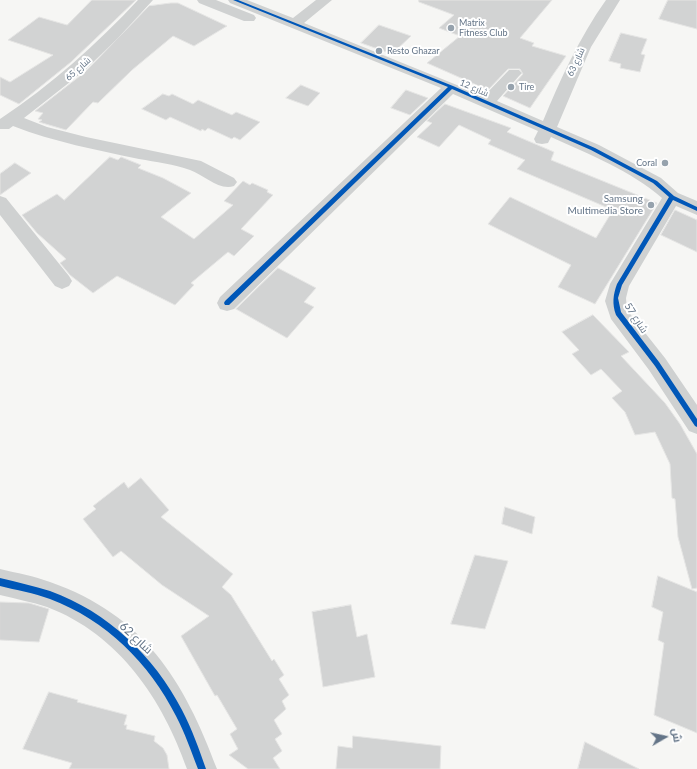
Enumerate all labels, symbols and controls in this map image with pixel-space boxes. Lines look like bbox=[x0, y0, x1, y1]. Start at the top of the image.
place label: Matrix Fitness Club bbox=[459, 18, 508, 39]
marker: Matrix Fitness Club bbox=[446, 23, 456, 33]
marker: Resto Ghazar bbox=[374, 46, 384, 56]
place label: Resto Ghazar bbox=[387, 46, 439, 56]
street label: شارع 63 bbox=[565, 46, 587, 78]
street label: شارع 65 bbox=[63, 55, 93, 83]
street label: شارع 12 bbox=[458, 77, 490, 99]
marker: Tire bbox=[506, 82, 516, 92]
place label: Tire bbox=[519, 82, 534, 92]
place label: Coral bbox=[636, 158, 657, 168]
marker: Coral bbox=[660, 158, 670, 168]
place label: Samsung Multimedia Store bbox=[568, 193, 643, 216]
marker: Samsung Multimedia Store bbox=[646, 200, 656, 210]
street label: شارع 57 bbox=[622, 301, 650, 335]
street label: شارع 62 bbox=[116, 619, 156, 657]
north arrow bbox=[645, 717, 685, 757]
text: ش bbox=[670, 727, 685, 743]

